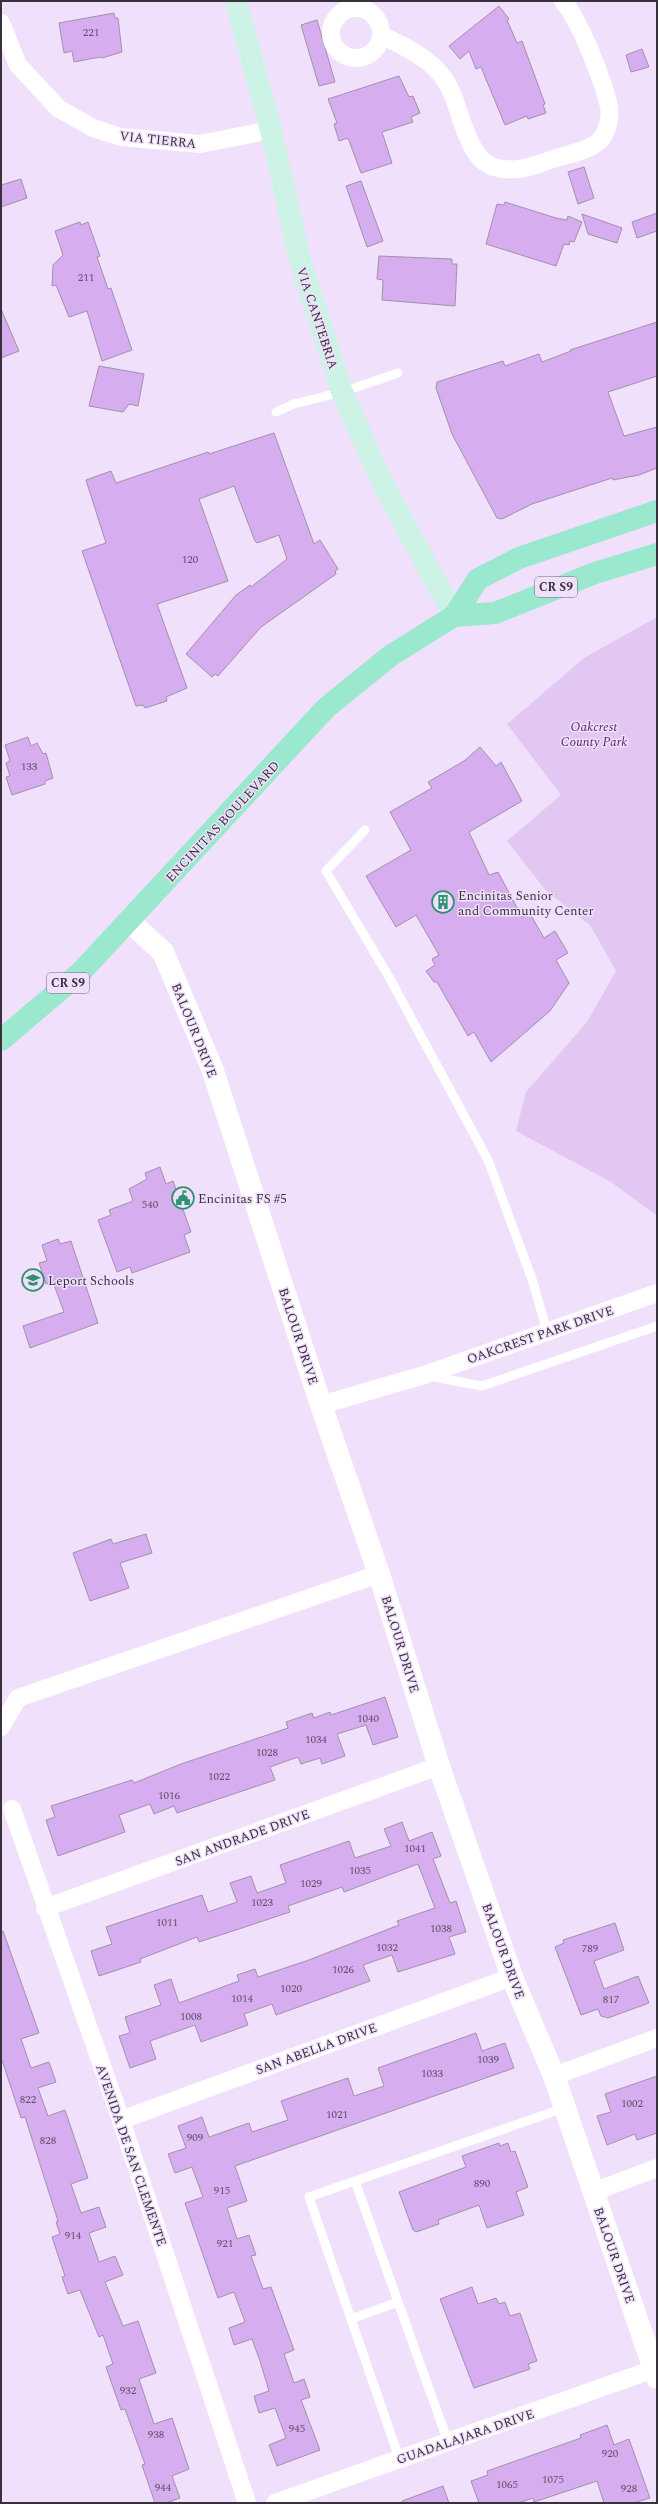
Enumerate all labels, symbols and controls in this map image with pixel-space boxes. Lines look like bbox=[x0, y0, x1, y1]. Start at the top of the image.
house number: 221 bbox=[83, 24, 99, 41]
street label: VIA TIERRA bbox=[119, 126, 197, 154]
street label: VIA CANTEBRIA bbox=[291, 265, 343, 372]
house number: 211 bbox=[78, 269, 94, 286]
house number: 120 bbox=[182, 551, 199, 568]
road number: CR S9 bbox=[535, 577, 577, 597]
park label: Oakcrest County Park bbox=[561, 717, 627, 752]
street label: ENCINITAS BOULEVARD bbox=[161, 756, 285, 887]
house number: 133 bbox=[21, 758, 38, 775]
place label: Encinitas Senior and Community Center bbox=[458, 886, 594, 921]
building icon: Encinitas Senior and Community Center bbox=[430, 889, 456, 915]
road number: CR S9 bbox=[47, 973, 89, 993]
street label: BALOUR DRIVE bbox=[166, 980, 222, 1081]
public building icon: Encinitas FS #5 bbox=[170, 1185, 196, 1211]
place label: Encinitas FS #5 bbox=[198, 1189, 287, 1209]
house number: 540 bbox=[142, 1196, 159, 1213]
school or university icon: Leport Schools bbox=[20, 1267, 46, 1293]
place label: Leport Schools bbox=[48, 1271, 134, 1291]
street label: BALOUR DRIVE bbox=[273, 1285, 323, 1387]
street label: OAKCREST PARK DRIVE bbox=[464, 1300, 616, 1369]
street label: BALOUR DRIVE bbox=[376, 1593, 424, 1695]
house number: 1040 bbox=[357, 1710, 379, 1727]
house number: 1034 bbox=[305, 1731, 327, 1748]
house number: 1028 bbox=[256, 1744, 278, 1761]
house number: 1022 bbox=[208, 1768, 230, 1785]
house number: 1016 bbox=[158, 1787, 180, 1804]
street label: SAN ANDRADE DRIVE bbox=[172, 1804, 313, 1872]
house number: 1041 bbox=[404, 1840, 426, 1857]
house number: 1035 bbox=[349, 1862, 371, 1879]
house number: 1029 bbox=[300, 1875, 322, 1892]
house number: 1023 bbox=[251, 1894, 273, 1911]
street label: BALOUR DRIVE bbox=[476, 1901, 530, 2002]
house number: 1011 bbox=[156, 1914, 178, 1931]
house number: 1038 bbox=[430, 1920, 452, 1937]
house number: 1032 bbox=[376, 1939, 398, 1956]
house number: 789 bbox=[582, 1940, 599, 1957]
house number: 1026 bbox=[332, 1961, 354, 1978]
house number: 1020 bbox=[280, 1980, 302, 1997]
house number: 1014 bbox=[231, 1990, 253, 2007]
house number: 817 bbox=[603, 1991, 620, 2008]
house number: 1008 bbox=[180, 2008, 202, 2025]
street label: SAN ABELLA DRIVE bbox=[253, 2018, 380, 2080]
house number: 1039 bbox=[477, 2051, 499, 2068]
street label: AVENIDA DE SAN CLEMENTE bbox=[90, 2062, 172, 2249]
house number: 1033 bbox=[421, 2065, 443, 2082]
house number: 822 bbox=[20, 2091, 37, 2108]
house number: 1002 bbox=[621, 2095, 643, 2112]
house number: 1021 bbox=[326, 2106, 348, 2123]
house number: 909 bbox=[187, 2129, 204, 2146]
house number: 828 bbox=[40, 2132, 57, 2149]
house number: 890 bbox=[474, 2175, 491, 2192]
house number: 915 bbox=[214, 2182, 230, 2199]
street label: BALOUR DRIVE bbox=[588, 2204, 640, 2306]
house number: 914 bbox=[65, 2227, 82, 2244]
house number: 921 bbox=[217, 2235, 233, 2252]
house number: 932 bbox=[120, 2382, 137, 2399]
street label: GUADALAJARA DRIVE bbox=[394, 2404, 537, 2470]
house number: 945 bbox=[289, 2420, 305, 2437]
house number: 938 bbox=[148, 2426, 165, 2443]
house number: 920 bbox=[602, 2445, 619, 2462]
house number: 1075 bbox=[542, 2471, 564, 2488]
house number: 1065 bbox=[496, 2476, 518, 2493]
house number: 944 bbox=[155, 2479, 172, 2496]
house number: 928 bbox=[621, 2480, 638, 2497]

